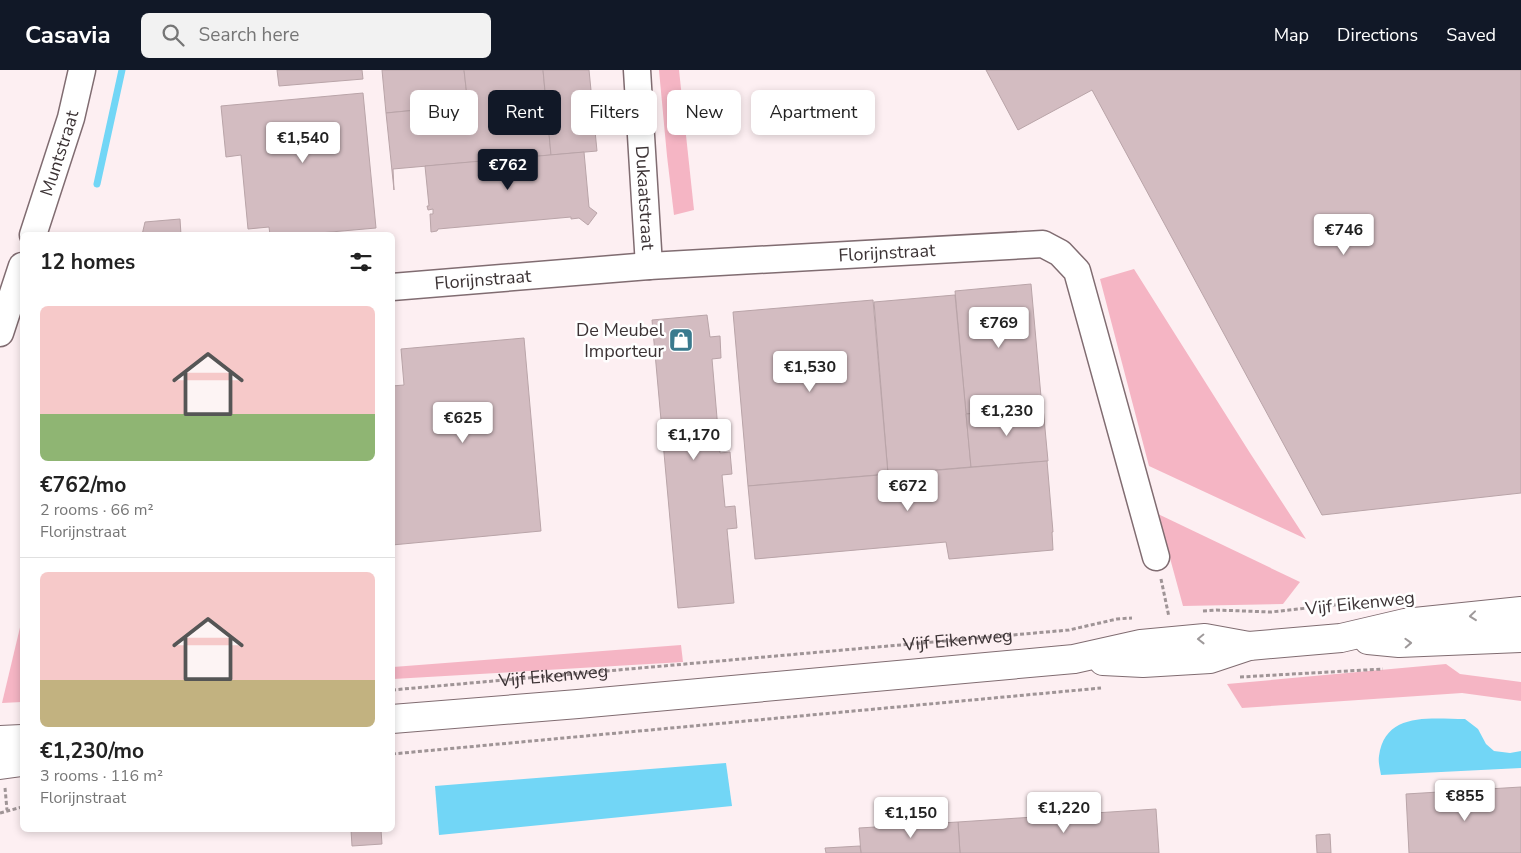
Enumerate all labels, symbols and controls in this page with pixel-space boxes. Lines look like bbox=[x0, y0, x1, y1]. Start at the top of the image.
search box bbox=[141, 13, 491, 58]
text: Casavia bbox=[25, 19, 111, 51]
icon: search bbox=[159, 21, 187, 49]
text: Search here bbox=[199, 22, 299, 48]
text: Map bbox=[1274, 23, 1309, 47]
text: Directions bbox=[1337, 23, 1418, 47]
text: Saved bbox=[1446, 23, 1496, 47]
chip: Buy bbox=[410, 90, 478, 135]
chip: Rent bbox=[488, 90, 561, 135]
chip: Filters bbox=[571, 90, 657, 135]
chip: New bbox=[667, 90, 741, 135]
chip: Apartment bbox=[751, 90, 875, 135]
street label: Muntstraat bbox=[34, 107, 84, 199]
pin: €1,540 bbox=[262, 122, 344, 164]
text: €1,540 bbox=[277, 127, 329, 149]
street label: Dukaatstraat bbox=[630, 145, 660, 251]
pin: €762 bbox=[478, 148, 538, 191]
text: €762 bbox=[489, 154, 527, 176]
pin: €746 bbox=[1314, 214, 1374, 256]
text: €746 bbox=[1325, 219, 1363, 241]
street label: Florijnstraat bbox=[838, 238, 937, 267]
text: 12 homes bbox=[40, 248, 135, 276]
icon: filters bbox=[347, 248, 375, 276]
street label: Florijnstraat bbox=[433, 264, 533, 295]
pin: €769 bbox=[969, 306, 1029, 349]
text: €769 bbox=[980, 312, 1018, 334]
place label: De Meubel Importeur bbox=[576, 318, 665, 363]
shop icon: De Meubel Importeur bbox=[668, 327, 694, 353]
icon: home bbox=[163, 339, 253, 429]
pin: €1,530 bbox=[769, 350, 851, 393]
text: €1,530 bbox=[784, 356, 836, 378]
pin: €1,230 bbox=[966, 394, 1048, 437]
text: €1,230 bbox=[981, 400, 1033, 422]
pin: €625 bbox=[433, 402, 493, 444]
text: €625 bbox=[444, 407, 482, 429]
pin: €1,170 bbox=[653, 418, 735, 461]
text: €1,170 bbox=[668, 424, 720, 446]
pin: €672 bbox=[878, 470, 938, 512]
text: €762/mo bbox=[40, 471, 126, 499]
text: €672 bbox=[889, 475, 927, 497]
text: 2 rooms · 66 m² bbox=[40, 499, 153, 521]
text: Florijnstraat bbox=[40, 521, 126, 543]
street label: Vijf Eikenweg bbox=[1303, 585, 1416, 621]
icon: home bbox=[163, 604, 253, 694]
one-way arrow bbox=[1468, 610, 1476, 621]
street label: Vijf Eikenweg bbox=[901, 623, 1014, 657]
one-way arrow bbox=[1196, 634, 1204, 644]
one-way arrow bbox=[1404, 637, 1412, 648]
street label: Vijf Eikenweg bbox=[497, 659, 609, 693]
text: €1,230/mo bbox=[40, 737, 144, 765]
text: 3 rooms · 116 m² bbox=[40, 765, 163, 787]
pin: €855 bbox=[1435, 780, 1495, 822]
text: €855 bbox=[1446, 785, 1484, 807]
text: Florijnstraat bbox=[40, 787, 126, 809]
pin: €1,220 bbox=[1023, 792, 1105, 834]
pin: €1,150 bbox=[870, 796, 952, 839]
text: €1,220 bbox=[1038, 797, 1090, 819]
text: €1,150 bbox=[885, 802, 937, 824]

